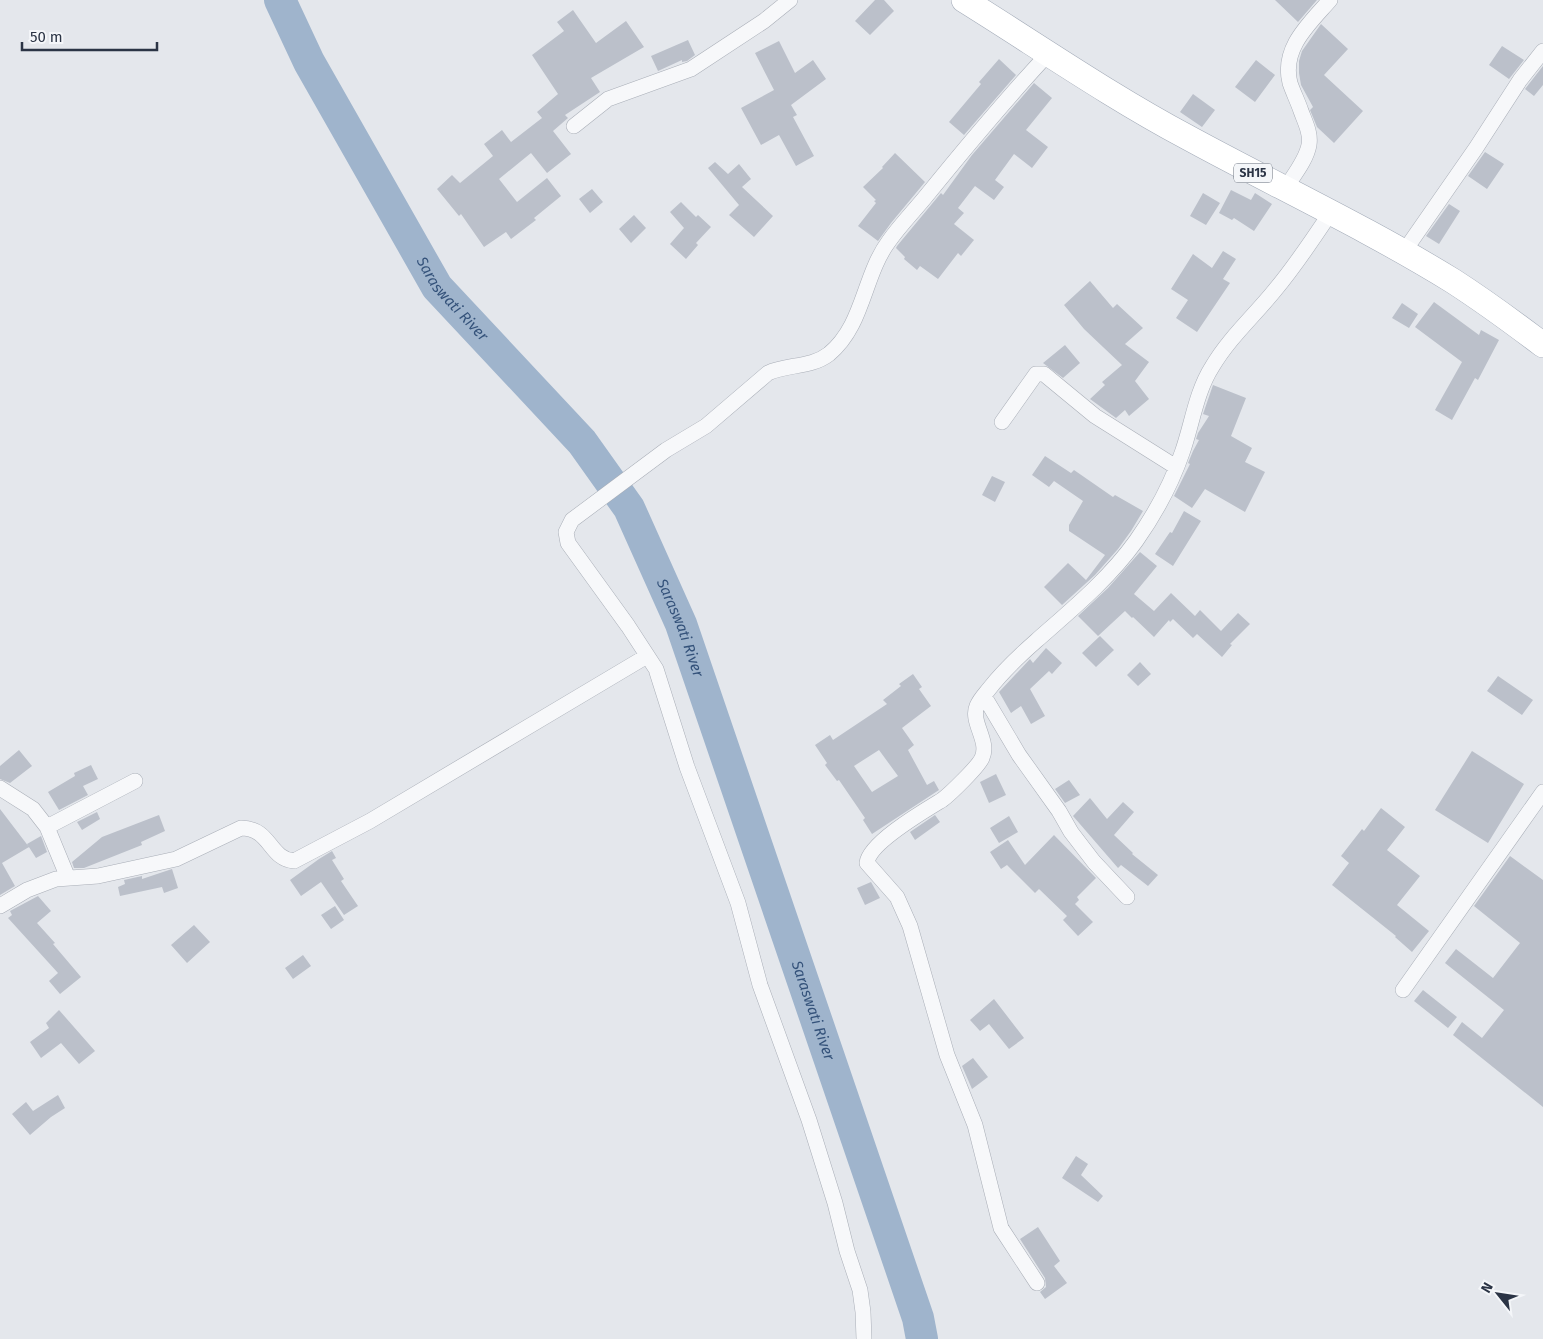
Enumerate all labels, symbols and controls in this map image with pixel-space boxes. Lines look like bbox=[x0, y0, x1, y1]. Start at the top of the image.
scale bar bbox=[22, 20, 158, 52]
text: 50 m bbox=[30, 28, 63, 46]
road number: SH15 bbox=[1234, 164, 1272, 182]
water label: Saraswati River bbox=[412, 253, 493, 346]
water label: Saraswati River bbox=[652, 575, 708, 680]
water label: Saraswati River bbox=[787, 957, 839, 1064]
north arrow bbox=[1473, 1269, 1523, 1319]
text: N bbox=[1477, 1279, 1497, 1296]

